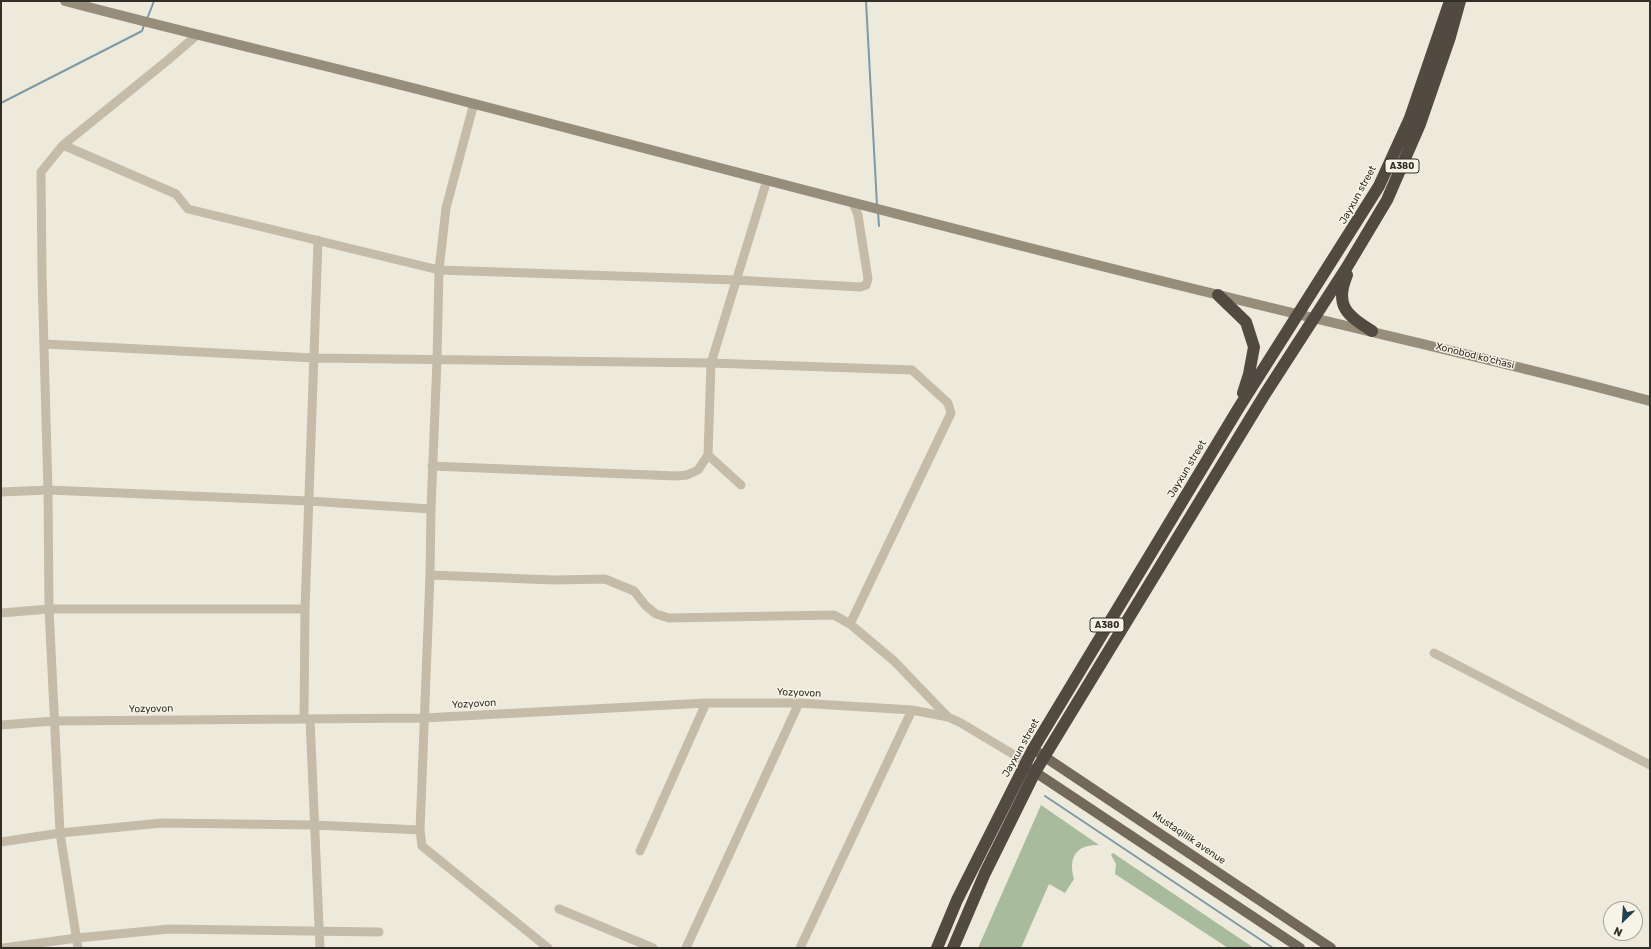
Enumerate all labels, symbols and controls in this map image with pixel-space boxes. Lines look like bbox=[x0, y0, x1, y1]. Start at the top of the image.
road number: A380 bbox=[1385, 159, 1419, 173]
street label: Jayxun street bbox=[1337, 164, 1379, 226]
street label: Xonobod ko'chasi bbox=[1434, 340, 1516, 372]
street label: Jayxun street bbox=[1165, 438, 1209, 500]
road number: A380 bbox=[1090, 618, 1124, 632]
street label: Yozyovon bbox=[777, 686, 821, 700]
street label: Yozyovon bbox=[451, 697, 497, 711]
street label: Yozyovon bbox=[129, 703, 173, 715]
street label: Jayxun street bbox=[1000, 717, 1042, 779]
street label: Mustaqillik avenue bbox=[1150, 809, 1228, 867]
north arrow bbox=[1603, 901, 1643, 941]
text: N bbox=[1612, 924, 1624, 939]

